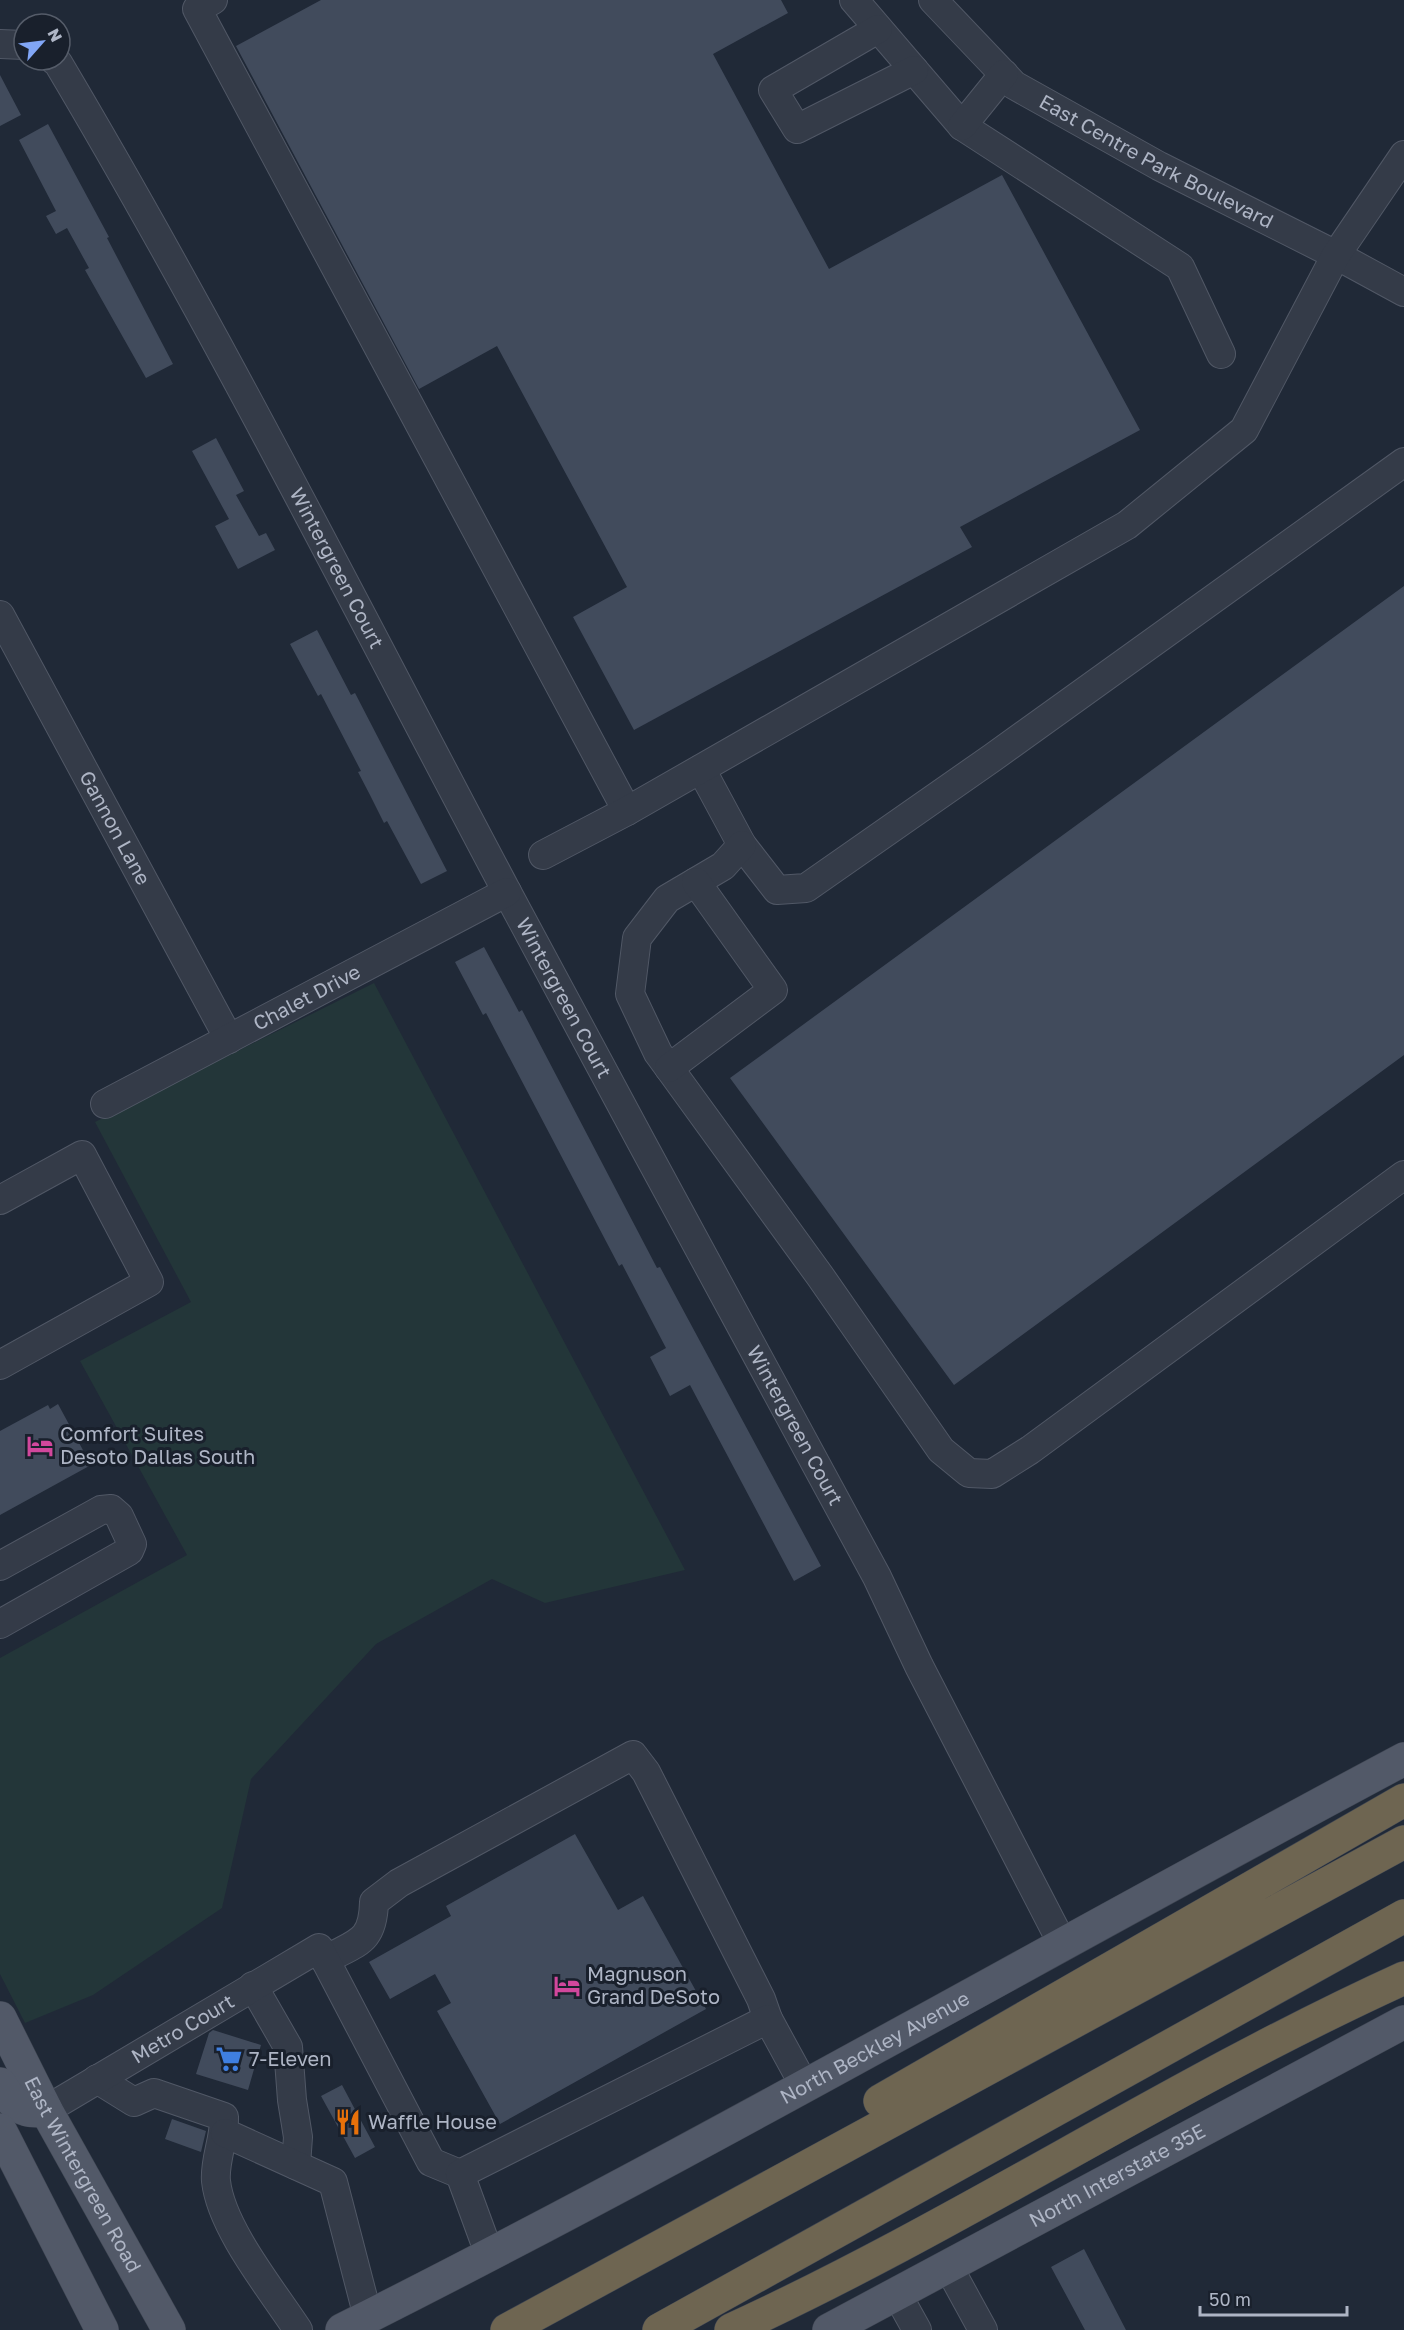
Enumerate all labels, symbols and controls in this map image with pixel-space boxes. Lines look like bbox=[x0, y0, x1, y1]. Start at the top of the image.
north arrow bbox=[12, 12, 72, 72]
text: N bbox=[44, 25, 67, 45]
street label: East Centre Park Boulevard bbox=[1036, 89, 1278, 233]
street label: Wintergreen Court bbox=[285, 483, 390, 652]
street label: Gannon Lane bbox=[75, 766, 156, 889]
street label: Wintergreen Court bbox=[512, 913, 617, 1082]
street label: Chalet Drive bbox=[249, 959, 364, 1035]
street label: Wintergreen Court bbox=[743, 1341, 849, 1509]
place label: Comfort Suites Desoto Dallas South bbox=[60, 1421, 255, 1468]
hotel icon: Comfort Suites Desoto Dallas South bbox=[25, 1431, 55, 1461]
place label: Magnuson Grand DeSoto bbox=[587, 1961, 720, 2008]
hotel icon: Magnuson Grand DeSoto bbox=[552, 1971, 582, 2001]
street label: North Beckley Avenue bbox=[775, 1985, 973, 2108]
street label: Metro Court bbox=[127, 1988, 238, 2068]
supermarket icon: 7-Eleven bbox=[214, 2044, 244, 2074]
place label: 7-Eleven bbox=[249, 2046, 332, 2070]
street label: East Wintergreen Road bbox=[20, 2072, 147, 2276]
restaurant icon: Waffle House bbox=[333, 2107, 363, 2137]
place label: Waffle House bbox=[368, 2109, 497, 2133]
street label: North Interstate 35E bbox=[1025, 2118, 1209, 2232]
scale bar bbox=[1200, 2279, 1347, 2317]
text: 50 m bbox=[1209, 2288, 1251, 2310]

